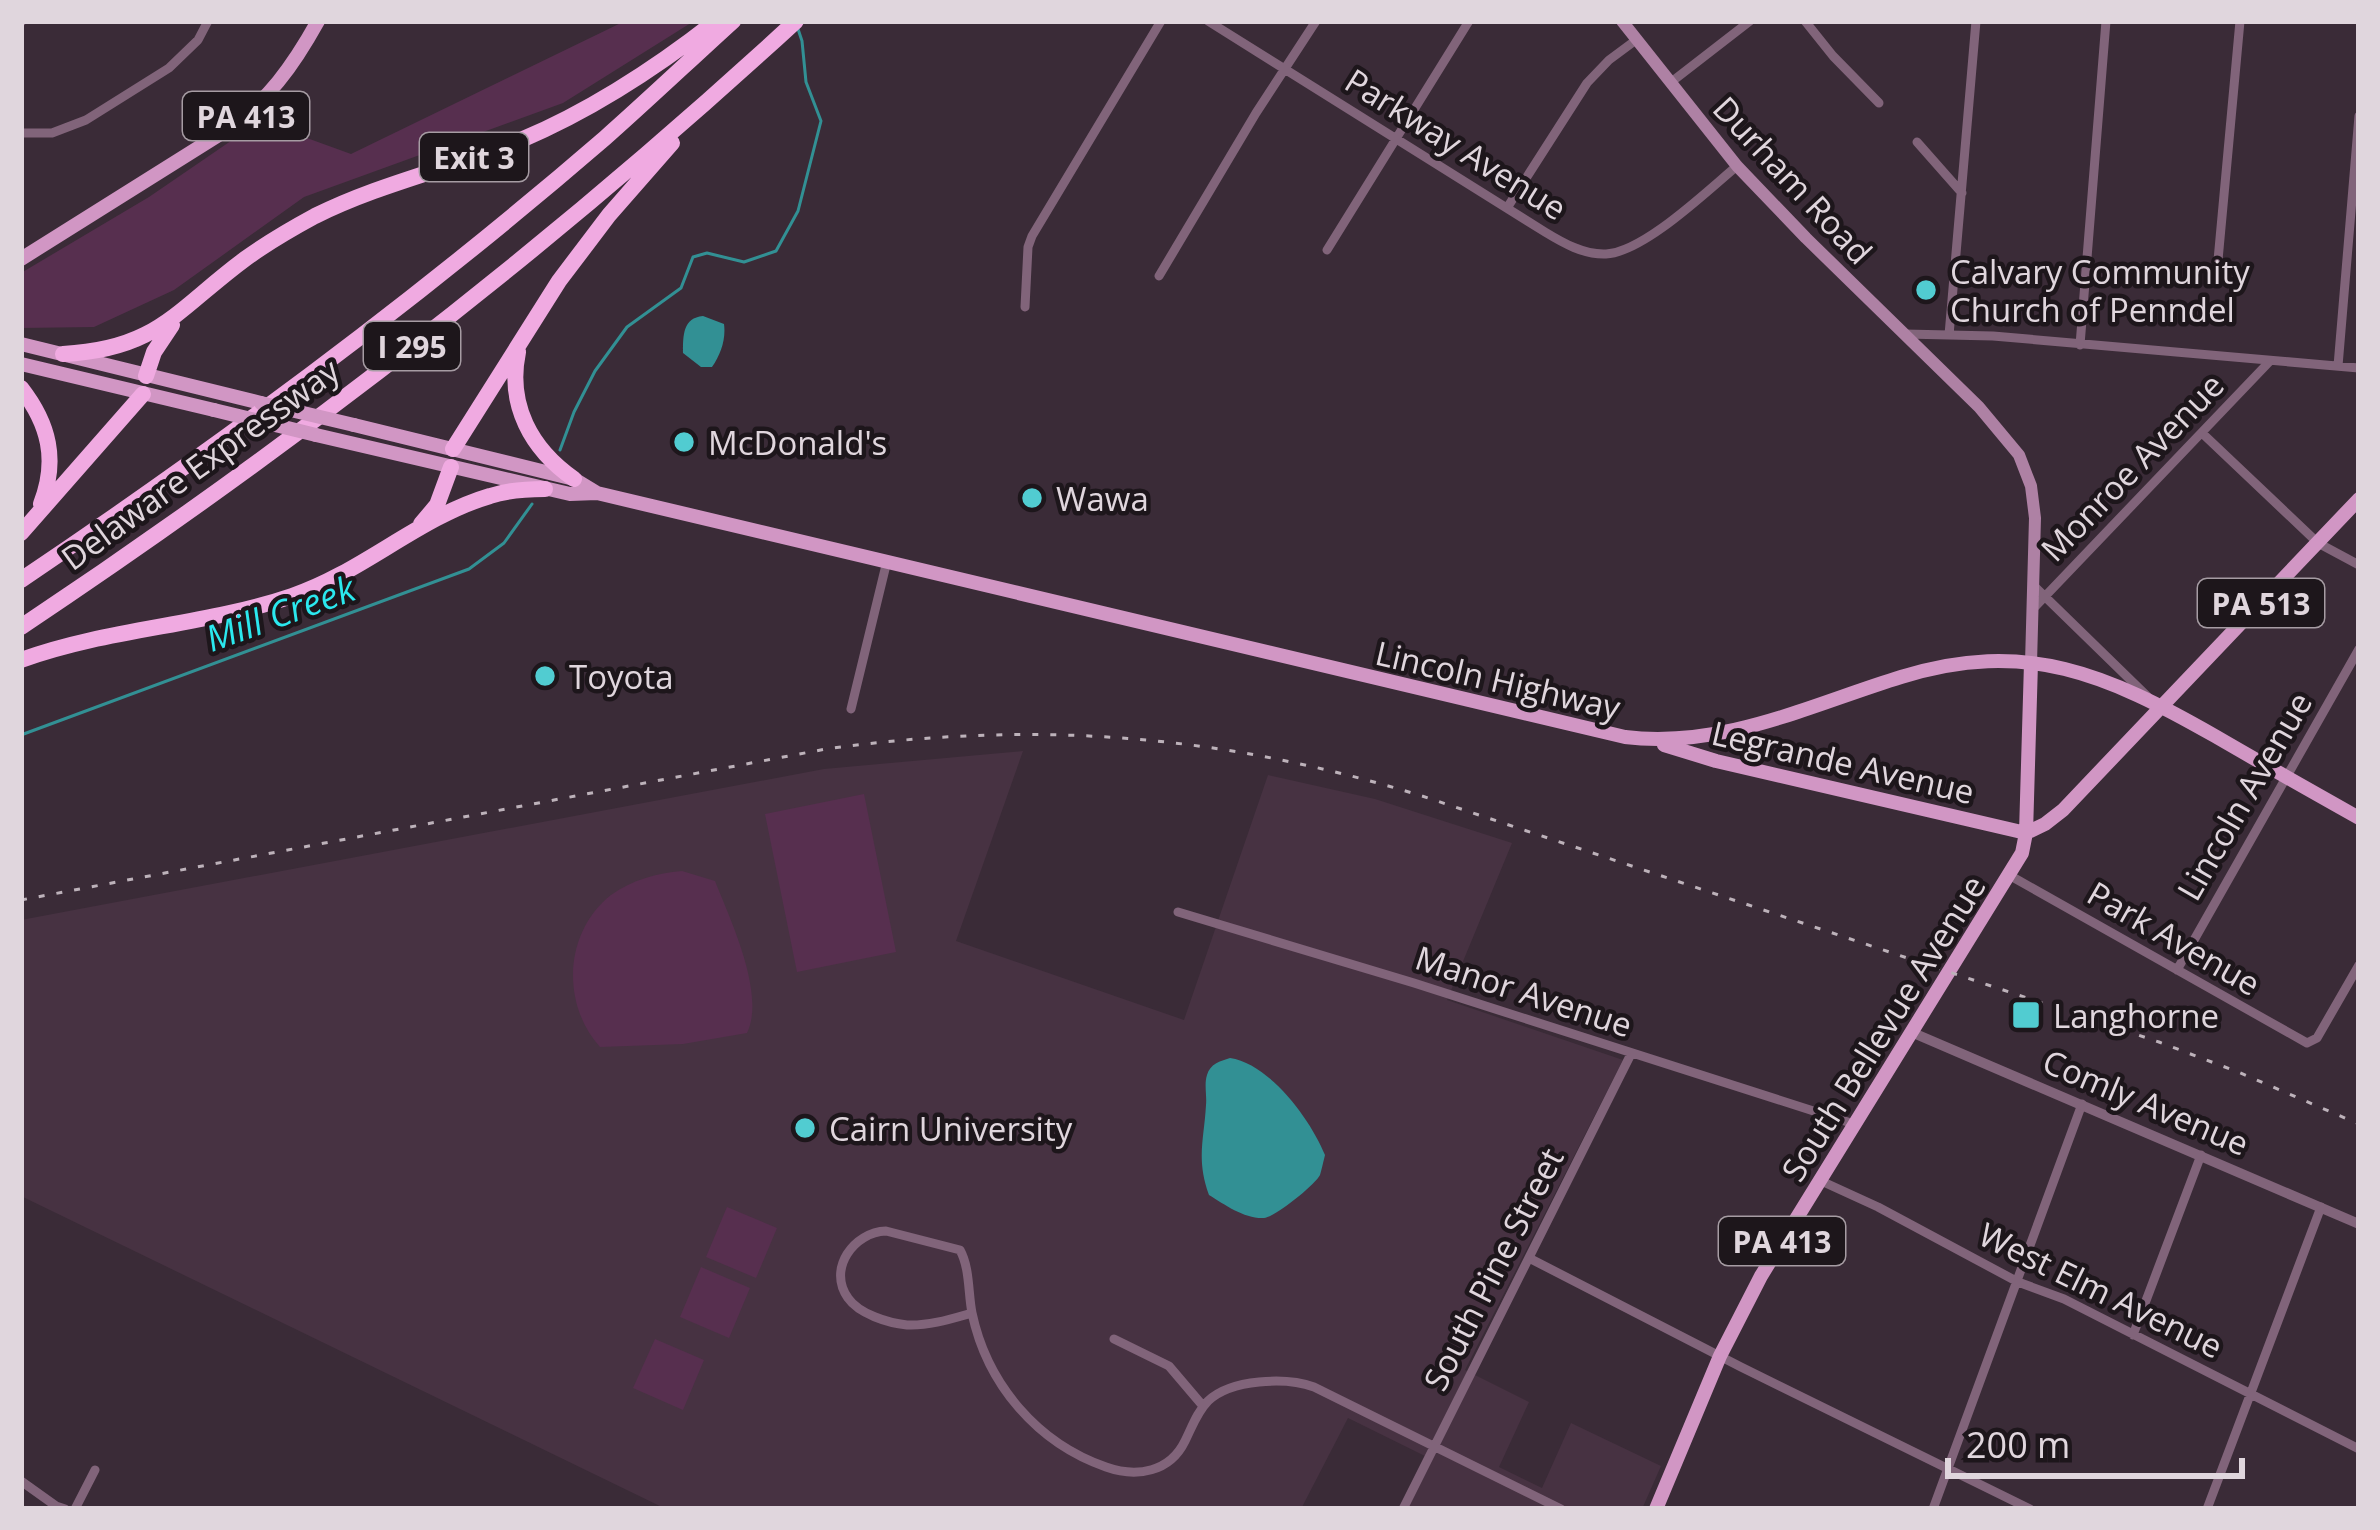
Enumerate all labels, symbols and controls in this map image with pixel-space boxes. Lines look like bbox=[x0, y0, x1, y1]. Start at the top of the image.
street label: Parkway Avenue bbox=[1337, 58, 1575, 230]
street label: Durham Road bbox=[1704, 86, 1882, 274]
road number: PA 413 bbox=[183, 92, 309, 140]
road number: Exit 3 bbox=[420, 133, 528, 181]
place label: Calvary Community Church of Penndel bbox=[1950, 249, 2250, 332]
marker: Calvary Community Church of Penndel bbox=[1913, 277, 1939, 303]
road number: I 295 bbox=[364, 322, 460, 370]
street label: Delaware Expressway bbox=[52, 348, 348, 580]
street label: Monroe Avenue bbox=[2031, 363, 2233, 571]
place label: McDonald's bbox=[708, 420, 887, 465]
marker: McDonald's bbox=[671, 429, 697, 455]
place label: Wawa bbox=[1056, 476, 1149, 521]
marker: Wawa bbox=[1019, 485, 1045, 511]
water label: Mill Creek bbox=[199, 563, 363, 663]
road number: PA 513 bbox=[2198, 579, 2324, 627]
street label: Lincoln Highway bbox=[1371, 630, 1625, 730]
place label: Toyota bbox=[569, 654, 674, 699]
marker: Toyota bbox=[532, 663, 558, 689]
street label: Lincoln Avenue bbox=[2166, 684, 2322, 908]
street label: Legrande Avenue bbox=[1707, 710, 1979, 814]
street label: South Bellevue Avenue bbox=[1771, 867, 1995, 1189]
street label: Park Avenue bbox=[2079, 870, 2269, 1006]
street label: Manor Avenue bbox=[1410, 935, 1638, 1047]
place label: Langhorne bbox=[2053, 993, 2219, 1038]
marker: Langhorne bbox=[2010, 999, 2042, 1031]
street label: Comly Avenue bbox=[2036, 1038, 2256, 1166]
place label: Cairn University bbox=[829, 1106, 1073, 1151]
marker: Cairn University bbox=[792, 1115, 818, 1141]
street label: South Pine Street bbox=[1412, 1140, 1574, 1398]
street label: West Elm Avenue bbox=[1972, 1212, 2230, 1368]
road number: PA 413 bbox=[1719, 1217, 1845, 1265]
scale bar bbox=[1948, 1404, 2242, 1478]
text: 200 m bbox=[1966, 1420, 2070, 1469]

